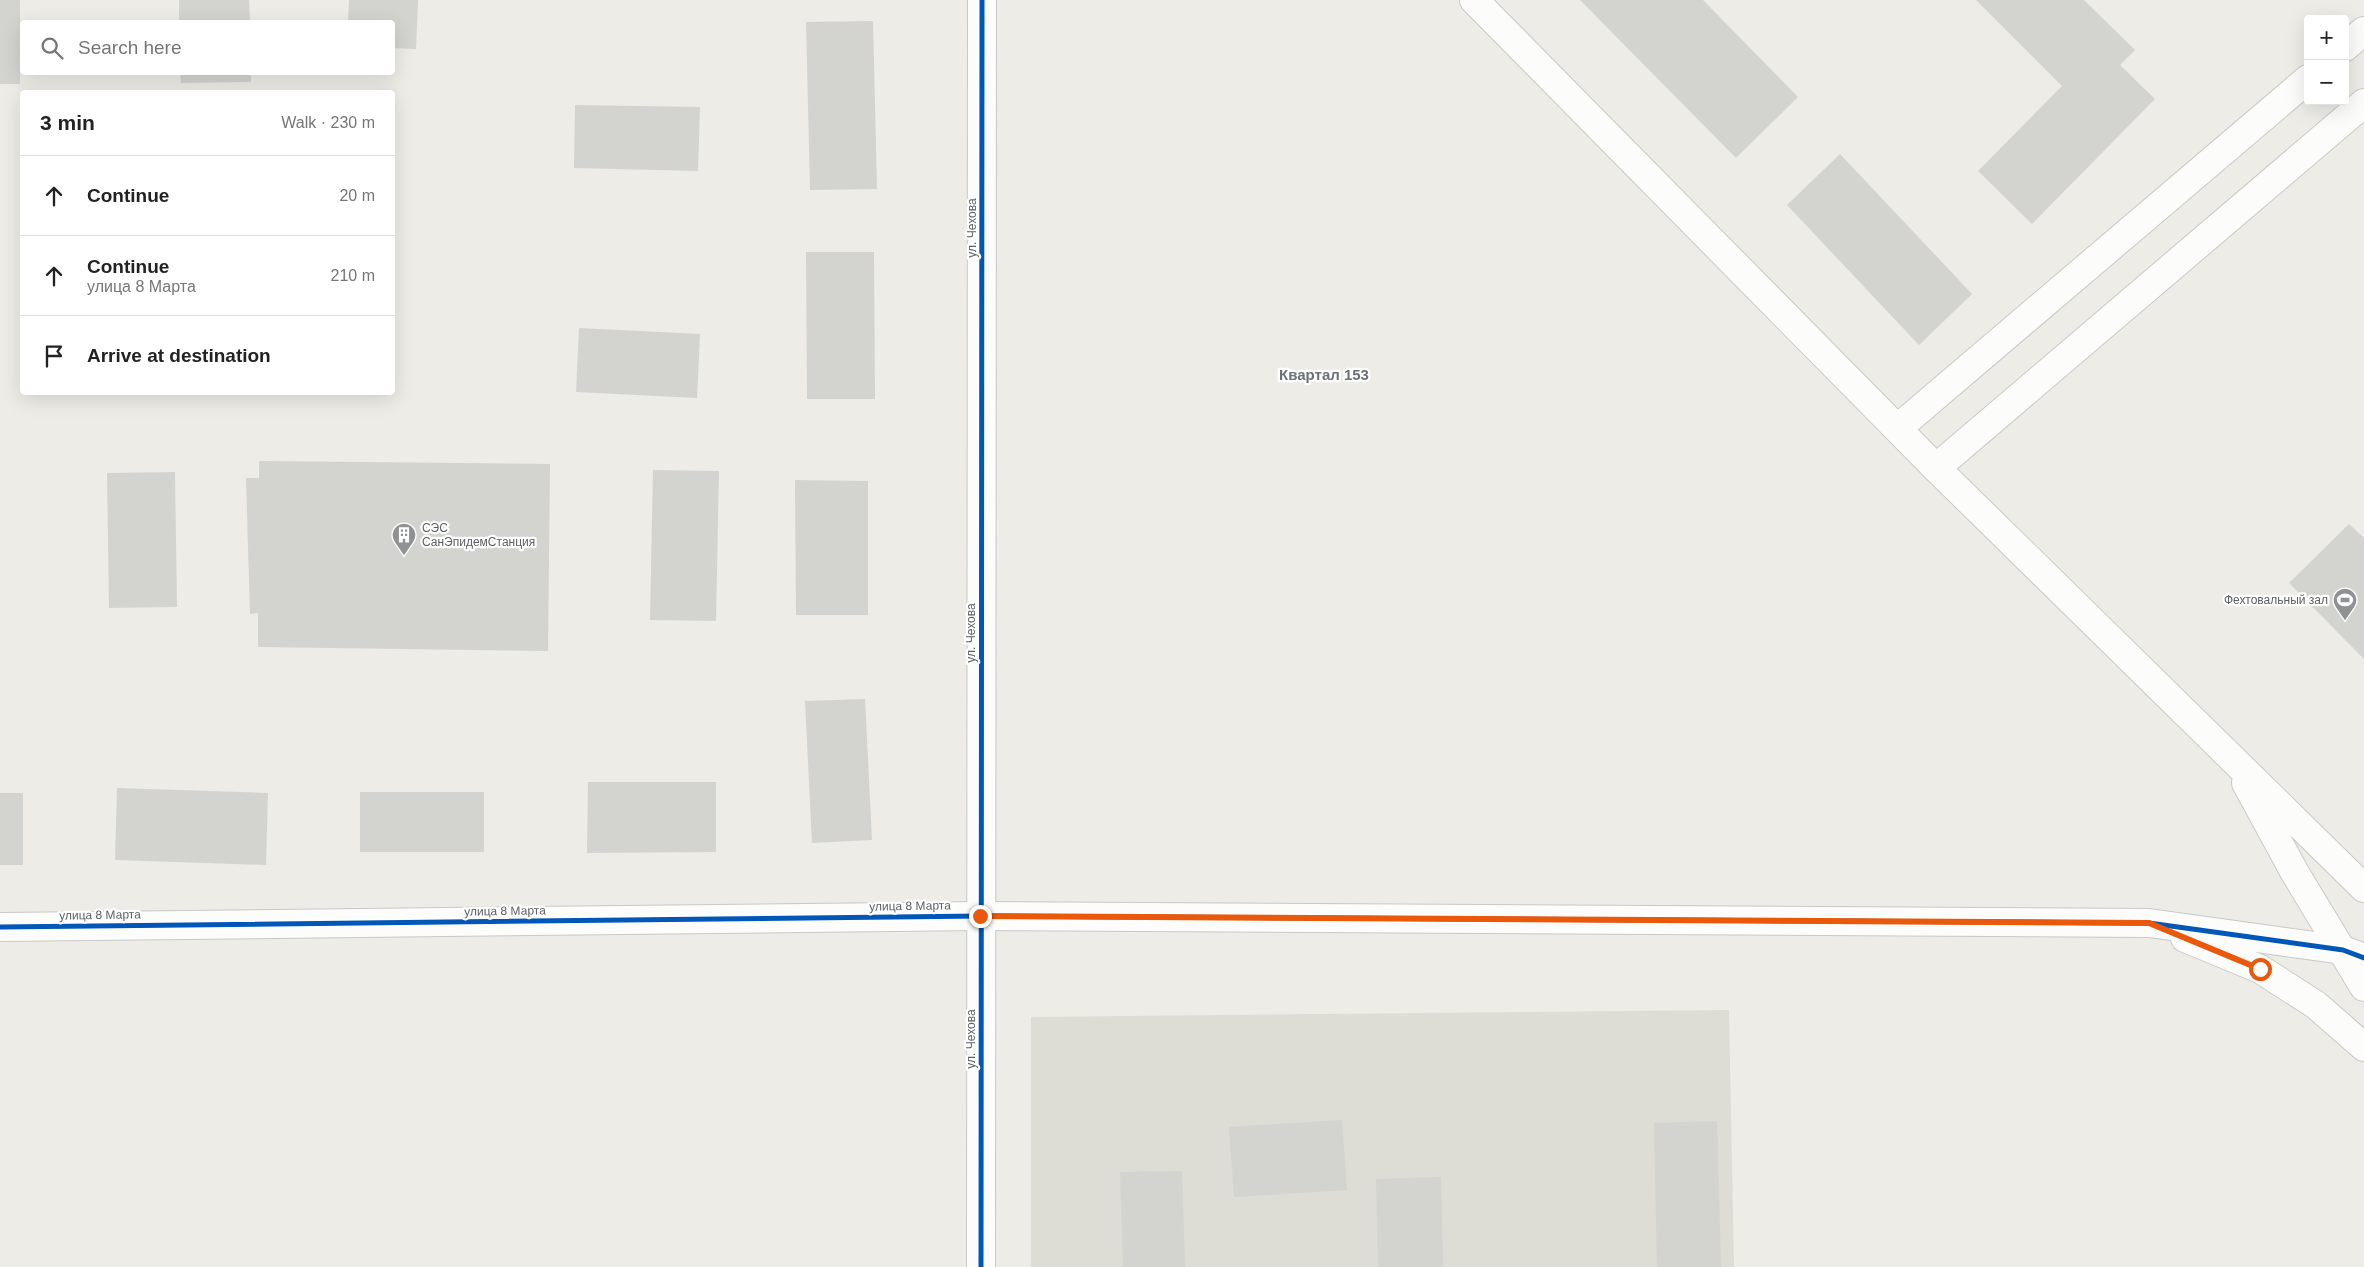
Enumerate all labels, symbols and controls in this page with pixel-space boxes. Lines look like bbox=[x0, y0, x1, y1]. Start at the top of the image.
map controls bbox=[2304, 15, 2349, 105]
button: + bbox=[2304, 15, 2349, 60]
search box bbox=[20, 20, 395, 75]
icon: search bbox=[38, 34, 66, 62]
text: Search here bbox=[78, 37, 182, 58]
button: − bbox=[2304, 60, 2349, 105]
text: 3 min bbox=[40, 111, 95, 134]
text: Walk · 230 m bbox=[281, 114, 375, 131]
icon: ahead bbox=[40, 182, 68, 210]
text: Continue bbox=[87, 185, 169, 206]
text: 20 m bbox=[339, 187, 375, 204]
street label: ул. Чехова bbox=[965, 198, 979, 258]
text: Continue bbox=[87, 256, 169, 277]
icon: ahead bbox=[40, 262, 68, 290]
text: 210 m bbox=[331, 267, 375, 284]
text: улица 8 Марта bbox=[87, 278, 196, 295]
icon: arrive bbox=[40, 342, 68, 370]
text: Arrive at destination bbox=[87, 345, 271, 366]
district label: Квартал 153 bbox=[1279, 366, 1369, 383]
place label: СЭС СанЭпидемСтанция bbox=[422, 521, 535, 549]
building icon: СЭС СанЭпидемСтанция bbox=[391, 522, 417, 556]
sports icon: Фехтовальный зал bbox=[2332, 587, 2358, 621]
place label: Фехтовальный зал bbox=[2224, 593, 2328, 607]
street label: ул. Чехова bbox=[964, 603, 978, 663]
street label: улица 8 Марта bbox=[869, 898, 951, 914]
street label: улица 8 Марта bbox=[464, 903, 546, 919]
route end bbox=[969, 905, 992, 928]
street label: улица 8 Марта bbox=[59, 907, 141, 923]
route start bbox=[2249, 958, 2272, 981]
street label: ул. Чехова bbox=[964, 1009, 978, 1069]

